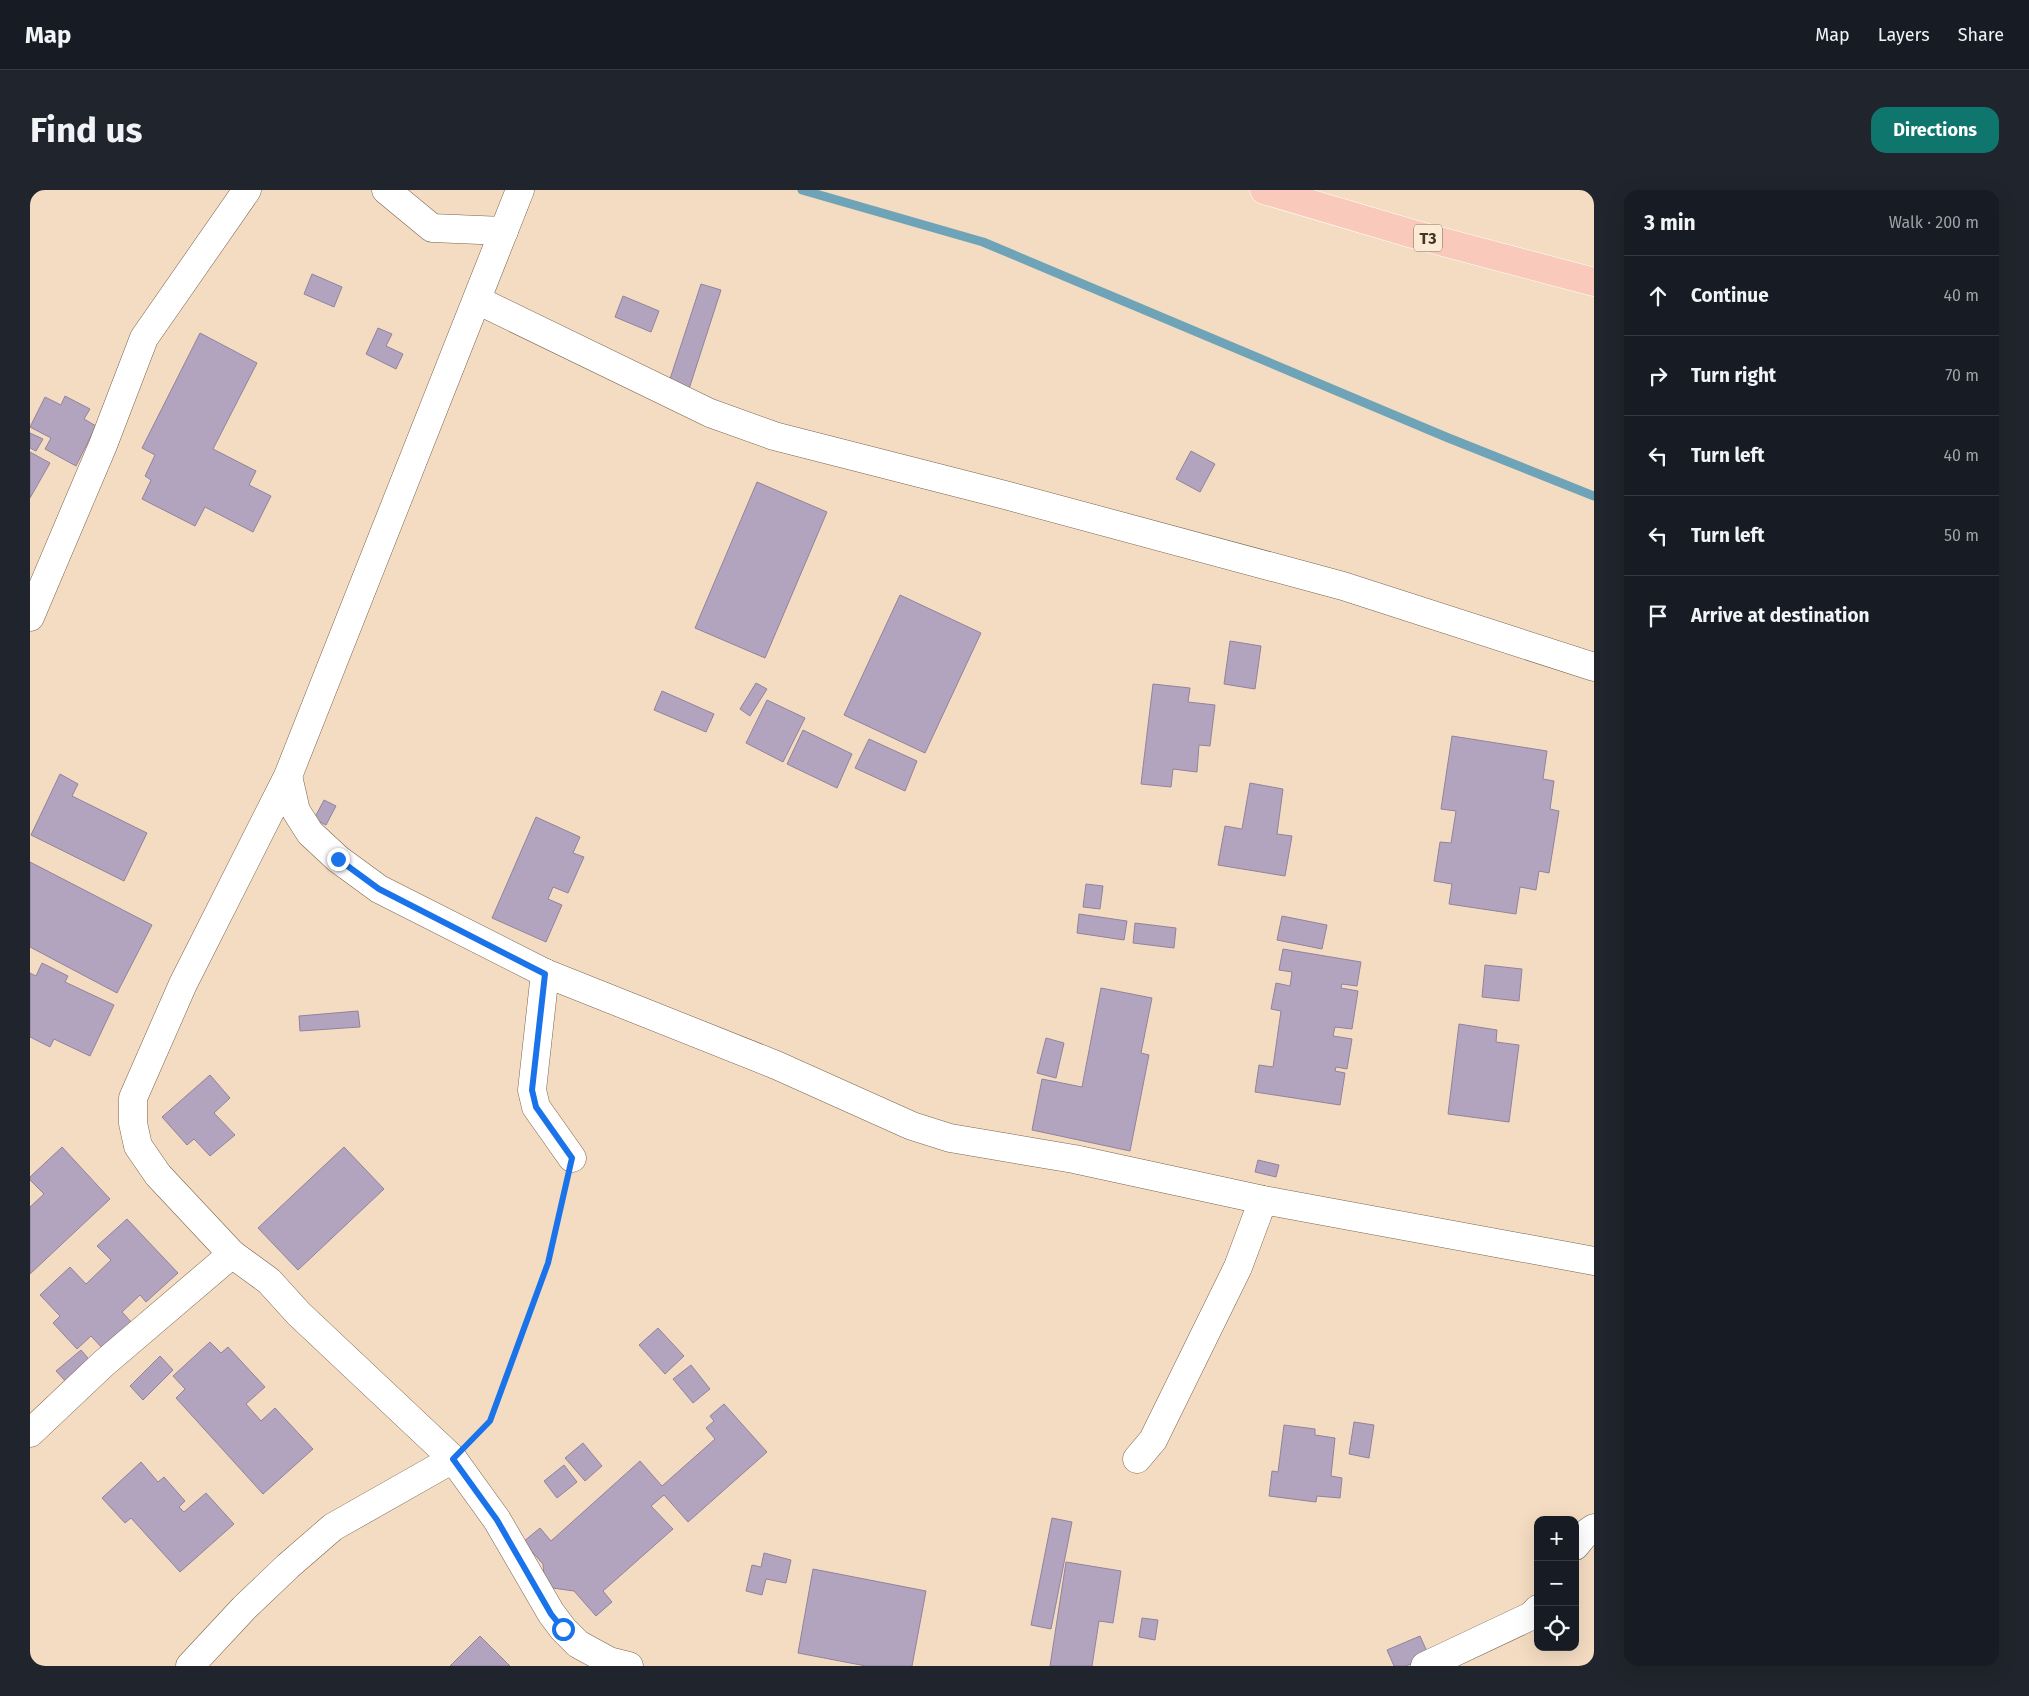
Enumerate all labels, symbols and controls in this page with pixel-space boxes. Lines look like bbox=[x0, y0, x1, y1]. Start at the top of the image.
text: Map bbox=[25, 21, 71, 49]
text: Map bbox=[1815, 24, 1850, 46]
text: Layers bbox=[1878, 24, 1930, 46]
text: Share bbox=[1958, 24, 2004, 46]
button: Directions bbox=[1871, 107, 1999, 153]
text: Find us bbox=[30, 109, 142, 151]
text: 3 min bbox=[1644, 210, 1696, 236]
text: Walk · 200 m bbox=[1889, 213, 1979, 232]
road number: T3 bbox=[1414, 224, 1442, 252]
icon: ahead bbox=[1644, 282, 1672, 310]
text: Continue bbox=[1691, 284, 1769, 307]
text: 40 m bbox=[1944, 286, 1979, 305]
icon: right bbox=[1644, 362, 1672, 390]
text: Turn right bbox=[1691, 364, 1776, 387]
text: 70 m bbox=[1945, 366, 1979, 385]
icon: left bbox=[1644, 442, 1672, 470]
text: Turn left bbox=[1691, 444, 1765, 467]
text: 40 m bbox=[1944, 446, 1979, 465]
icon: left bbox=[1644, 522, 1672, 550]
text: Turn left bbox=[1691, 524, 1765, 547]
text: 50 m bbox=[1944, 526, 1979, 545]
icon: arrive bbox=[1644, 602, 1672, 630]
text: Arrive at destination bbox=[1691, 604, 1870, 627]
route end bbox=[327, 848, 350, 871]
map controls bbox=[1534, 1516, 1579, 1651]
button: + bbox=[1534, 1516, 1579, 1561]
button: − bbox=[1534, 1561, 1579, 1606]
button: locate bbox=[1534, 1606, 1579, 1651]
route start bbox=[552, 1618, 575, 1641]

